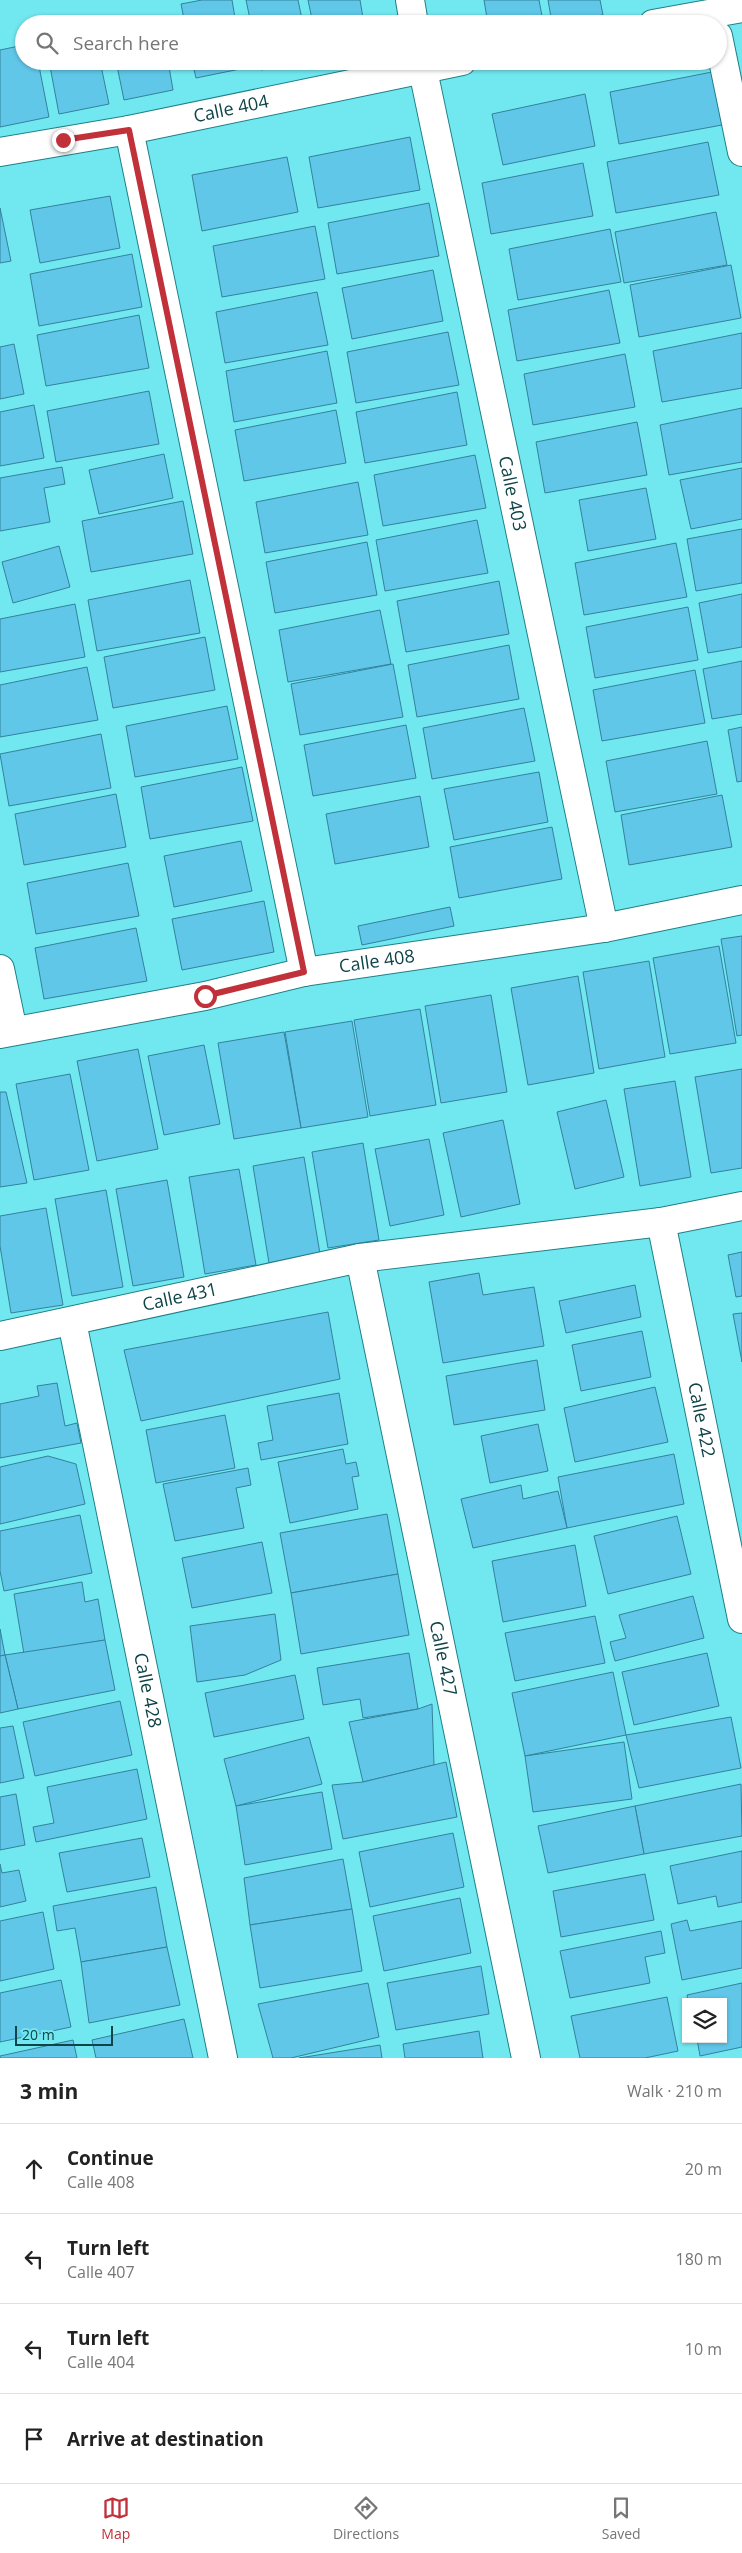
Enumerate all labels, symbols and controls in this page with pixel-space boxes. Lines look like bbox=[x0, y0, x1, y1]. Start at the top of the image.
search box bbox=[15, 15, 727, 70]
icon: search bbox=[33, 29, 61, 57]
text: Search here bbox=[73, 30, 179, 56]
street label: Calle 404 bbox=[191, 88, 270, 127]
route end bbox=[52, 129, 75, 152]
street label: Calle 403 bbox=[494, 454, 533, 533]
street label: Calle 408 bbox=[337, 943, 416, 978]
route start bbox=[194, 985, 217, 1008]
street label: Calle 431 bbox=[140, 1276, 219, 1316]
street label: Calle 422 bbox=[683, 1380, 722, 1459]
street label: Calle 427 bbox=[425, 1619, 464, 1698]
street label: Calle 428 bbox=[129, 1650, 168, 1730]
map controls bbox=[682, 1998, 727, 2043]
button: layers bbox=[682, 1998, 727, 2043]
scale bar bbox=[15, 2023, 112, 2046]
text: 20 m bbox=[22, 2025, 55, 2044]
text: 3 min bbox=[20, 2077, 78, 2105]
text: Walk · 210 m bbox=[627, 2080, 722, 2102]
text: Continue bbox=[67, 2145, 154, 2171]
icon: ahead bbox=[20, 2155, 48, 2183]
text: 20 m bbox=[685, 2158, 722, 2180]
text: Calle 408 bbox=[67, 2171, 135, 2193]
text: Turn left bbox=[67, 2235, 149, 2261]
icon: left bbox=[20, 2245, 48, 2273]
text: 180 m bbox=[676, 2248, 722, 2270]
text: Calle 407 bbox=[67, 2261, 135, 2283]
text: Turn left bbox=[67, 2325, 149, 2351]
icon: left bbox=[20, 2335, 48, 2363]
text: 10 m bbox=[685, 2338, 722, 2360]
text: Calle 404 bbox=[67, 2351, 135, 2373]
icon: arrive bbox=[20, 2425, 48, 2453]
text: Arrive at destination bbox=[67, 2426, 264, 2452]
tab: Map bbox=[101, 2494, 130, 2543]
tab: Directions bbox=[333, 2494, 399, 2543]
tab: Saved bbox=[602, 2494, 641, 2543]

